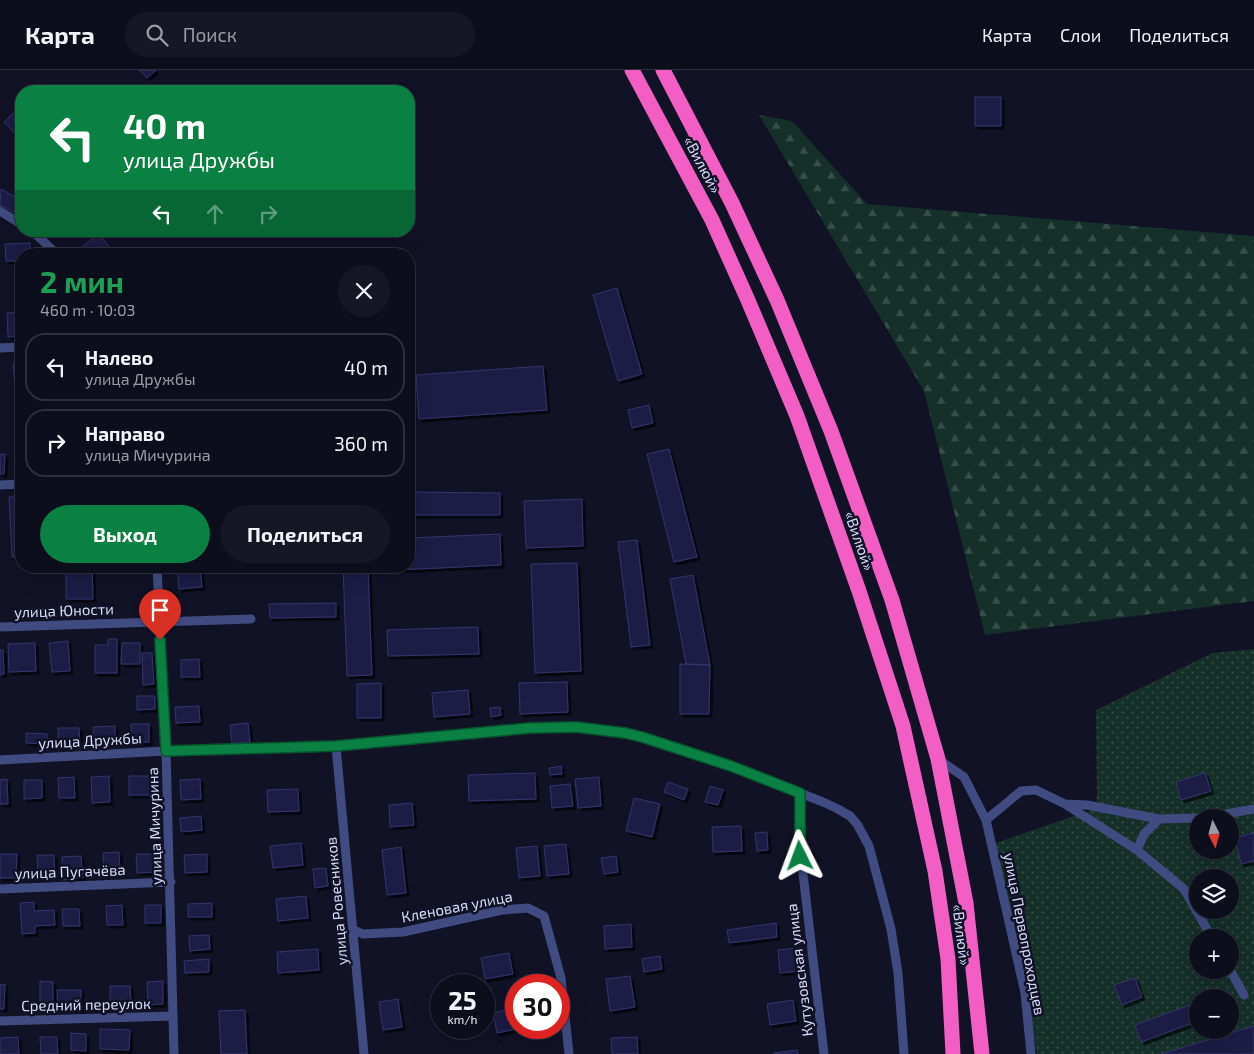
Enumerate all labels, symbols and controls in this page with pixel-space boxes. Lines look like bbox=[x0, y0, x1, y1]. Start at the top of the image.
search box bbox=[125, 12, 475, 57]
text: Карта bbox=[25, 20, 95, 49]
icon: search bbox=[143, 21, 171, 49]
text: Поиск bbox=[183, 23, 237, 46]
text: Карта bbox=[982, 24, 1032, 46]
text: Слои bbox=[1060, 24, 1101, 46]
text: Поделиться bbox=[1129, 24, 1229, 46]
text: 40 m bbox=[123, 104, 206, 146]
icon: left bbox=[40, 105, 105, 170]
street label: «Вилюй» bbox=[680, 133, 725, 196]
text: улица Дружбы bbox=[123, 146, 275, 172]
icon: left bbox=[148, 200, 176, 228]
icon: ahead bbox=[201, 200, 229, 228]
icon: right bbox=[254, 200, 282, 228]
text: 2 мин bbox=[40, 263, 124, 299]
button: close bbox=[338, 265, 390, 317]
text: 460 m · 10:03 bbox=[40, 300, 135, 319]
text: Налево bbox=[85, 346, 153, 369]
icon: left bbox=[42, 353, 70, 381]
text: 40 m bbox=[344, 356, 388, 379]
text: улица Дружбы bbox=[85, 369, 195, 388]
text: Направо bbox=[85, 422, 165, 445]
icon: right bbox=[42, 429, 70, 457]
text: 360 m bbox=[334, 432, 388, 455]
text: улица Мичурина bbox=[85, 445, 211, 464]
button: Выход bbox=[40, 505, 210, 563]
button: Поделиться bbox=[220, 505, 390, 563]
street label: «Вилюй» bbox=[841, 509, 879, 573]
pin bbox=[139, 589, 181, 640]
icon: arrive bbox=[146, 596, 174, 624]
street label: улица Юности bbox=[14, 599, 114, 622]
street label: улица Дружбы bbox=[38, 728, 142, 753]
street label: улица Мичурина bbox=[143, 767, 166, 885]
north arrow bbox=[1189, 809, 1239, 859]
map controls bbox=[1189, 809, 1239, 1039]
position arrow bbox=[773, 829, 825, 881]
street label: улица Ровесников bbox=[321, 836, 352, 966]
street label: улица Первопроходцев bbox=[999, 851, 1050, 1017]
street label: улица Пугачёва bbox=[14, 860, 126, 883]
button: layers bbox=[1189, 869, 1239, 919]
street label: Кленовая улица bbox=[400, 886, 514, 927]
street label: Кутузовская улица bbox=[782, 903, 817, 1037]
street label: «Вилюй» bbox=[949, 903, 975, 967]
button: + bbox=[1189, 929, 1239, 979]
speed limit sign: 30 bbox=[505, 974, 570, 1039]
text: 25 bbox=[448, 985, 477, 1015]
button: − bbox=[1189, 989, 1239, 1039]
street label: Средний переулок bbox=[21, 994, 151, 1015]
text: km/h bbox=[448, 1012, 477, 1026]

